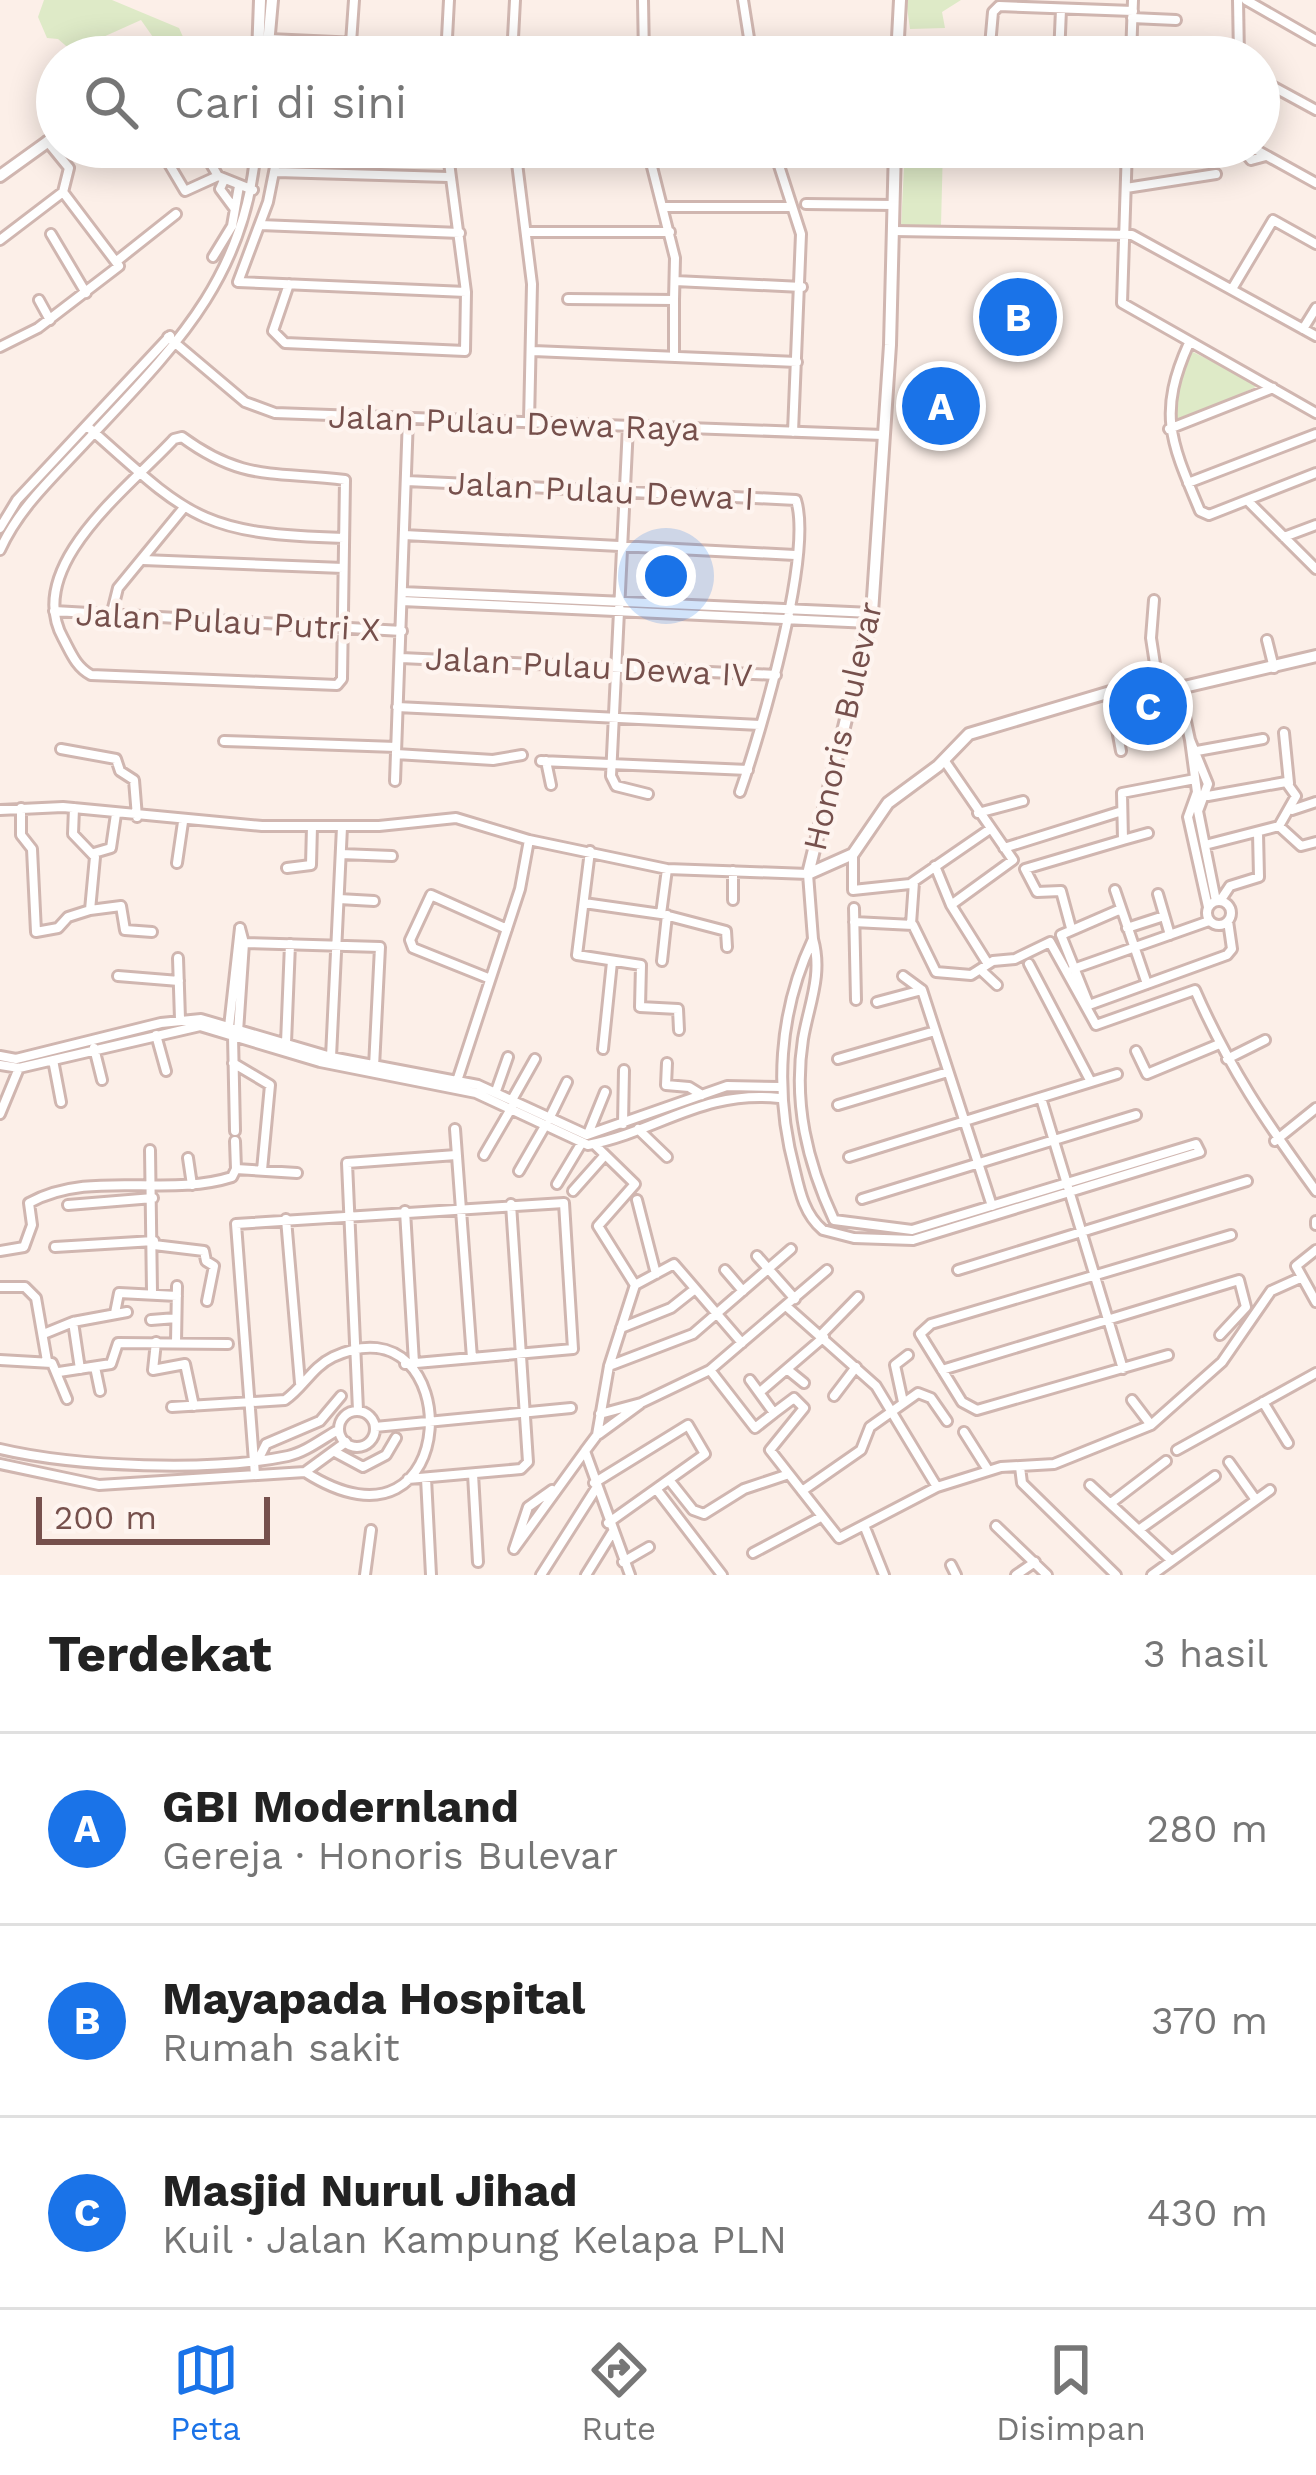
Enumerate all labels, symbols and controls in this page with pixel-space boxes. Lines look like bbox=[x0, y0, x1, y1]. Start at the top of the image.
search box bbox=[36, 36, 1280, 168]
icon: search bbox=[78, 69, 144, 135]
text: Cari di sini bbox=[174, 76, 407, 129]
pin: B bbox=[979, 272, 1057, 362]
pin: A bbox=[902, 361, 980, 451]
street label: Jalan Pulau Dewa Raya bbox=[327, 397, 700, 448]
street label: Jalan Pulau Dewa I bbox=[447, 463, 755, 518]
your location bbox=[636, 546, 696, 606]
street label: Jalan Pulau Putri X bbox=[74, 594, 381, 649]
street label: Honoris Bulevar bbox=[795, 598, 890, 854]
street label: Jalan Pulau Dewa IV bbox=[424, 638, 754, 695]
pin: C bbox=[1109, 661, 1187, 751]
scale bar bbox=[36, 1491, 270, 1544]
text: 200 m bbox=[54, 1498, 157, 1537]
text: Terdekat bbox=[48, 1624, 272, 1683]
text: 3 hasil bbox=[1143, 1631, 1268, 1676]
text: GBI Modernland bbox=[162, 1780, 519, 1833]
text: A bbox=[74, 1806, 100, 1851]
text: 280 m bbox=[1147, 1806, 1268, 1851]
text: Gereja · Honoris Bulevar bbox=[162, 1833, 618, 1878]
text: Mayapada Hospital bbox=[162, 1972, 585, 2025]
text: B bbox=[74, 1998, 100, 2043]
text: 370 m bbox=[1151, 1998, 1268, 2043]
text: Rumah sakit bbox=[162, 2025, 400, 2070]
text: Masjid Nurul Jihad bbox=[162, 2164, 578, 2217]
text: C bbox=[74, 2190, 100, 2235]
text: 430 m bbox=[1147, 2190, 1268, 2235]
text: Kuil · Jalan Kampung Kelapa PLN bbox=[162, 2217, 787, 2262]
tab: Peta bbox=[170, 2337, 241, 2448]
tab: Rute bbox=[581, 2337, 656, 2448]
tab: Disimpan bbox=[996, 2337, 1146, 2448]

